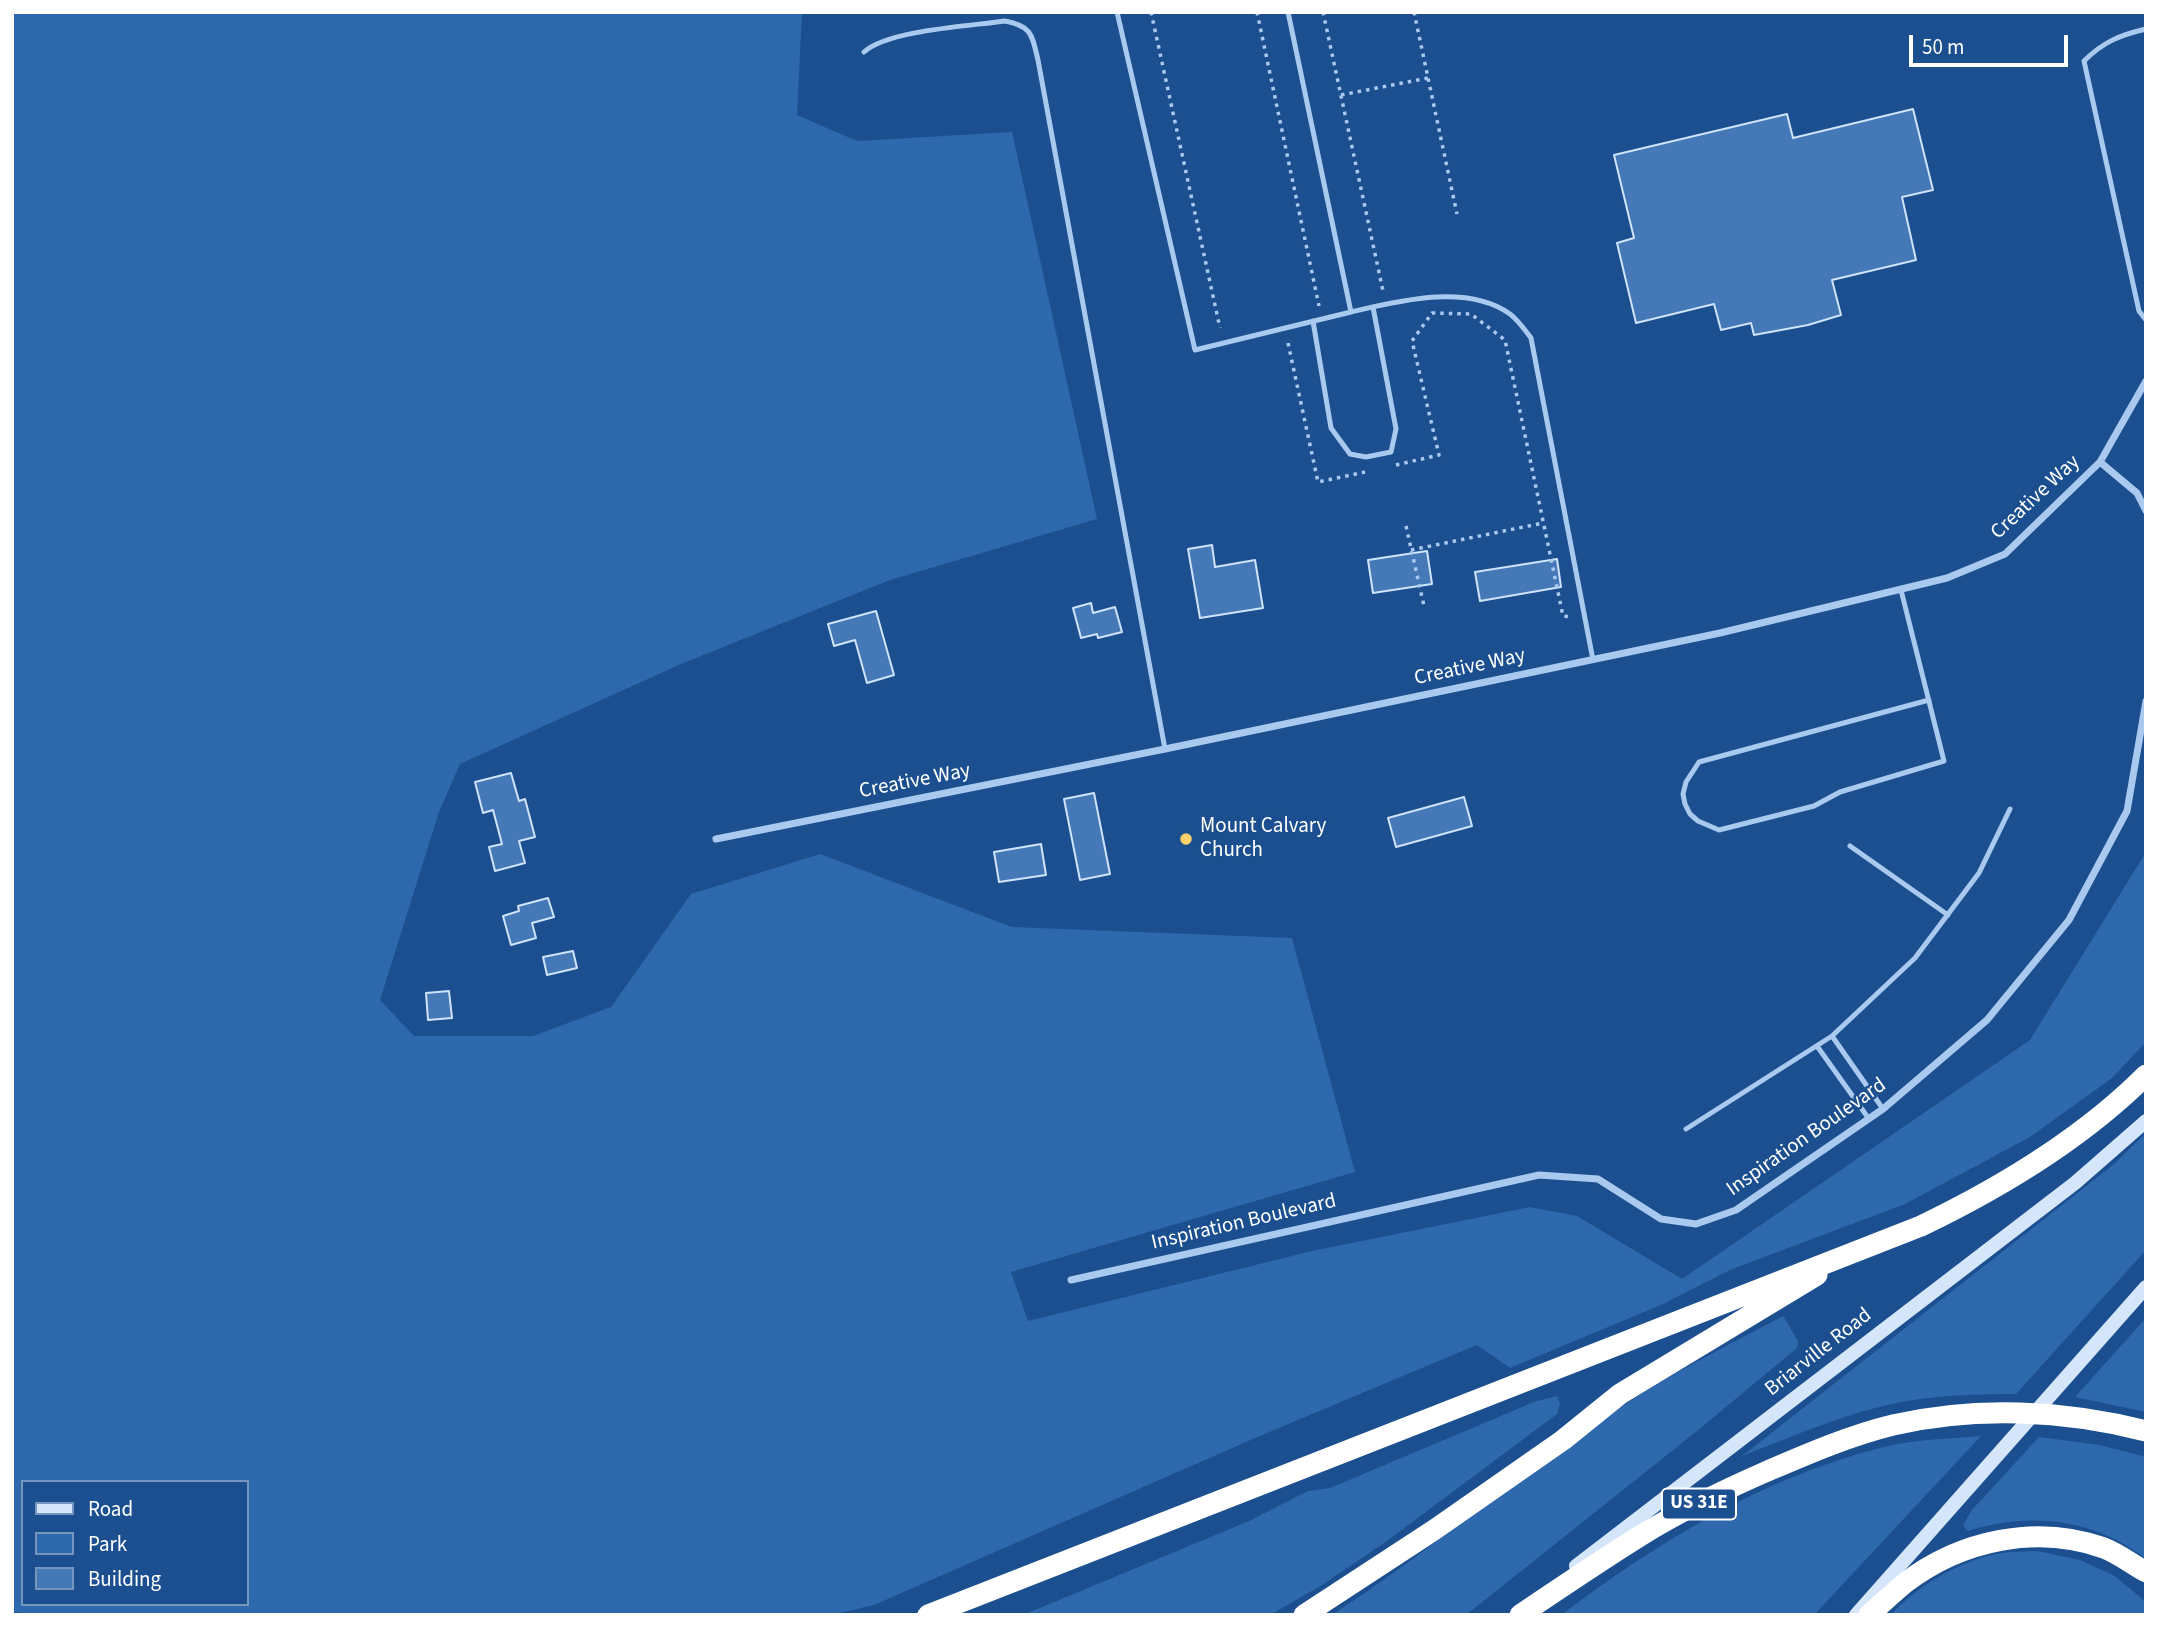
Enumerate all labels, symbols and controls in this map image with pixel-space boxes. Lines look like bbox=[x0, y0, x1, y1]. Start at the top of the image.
scale bar bbox=[1913, 21, 2072, 65]
text: 50 m bbox=[1922, 32, 1964, 62]
street label: Creative Way bbox=[1986, 450, 2086, 546]
street label: Creative Way bbox=[1412, 644, 1528, 692]
street label: Creative Way bbox=[857, 759, 973, 805]
place label: Mount Calvary Church bbox=[1200, 814, 1326, 864]
marker: Mount Calvary Church bbox=[1178, 831, 1194, 847]
street label: Inspiration Boulevard bbox=[1722, 1074, 1892, 1202]
street label: Inspiration Boulevard bbox=[1149, 1189, 1339, 1257]
street label: Briarville Road bbox=[1761, 1303, 1877, 1403]
legend bbox=[21, 1480, 248, 1606]
road number: US 31E bbox=[1662, 1488, 1736, 1520]
text: Road bbox=[88, 1494, 133, 1524]
text: Park bbox=[88, 1529, 127, 1559]
text: Building bbox=[88, 1564, 161, 1594]

